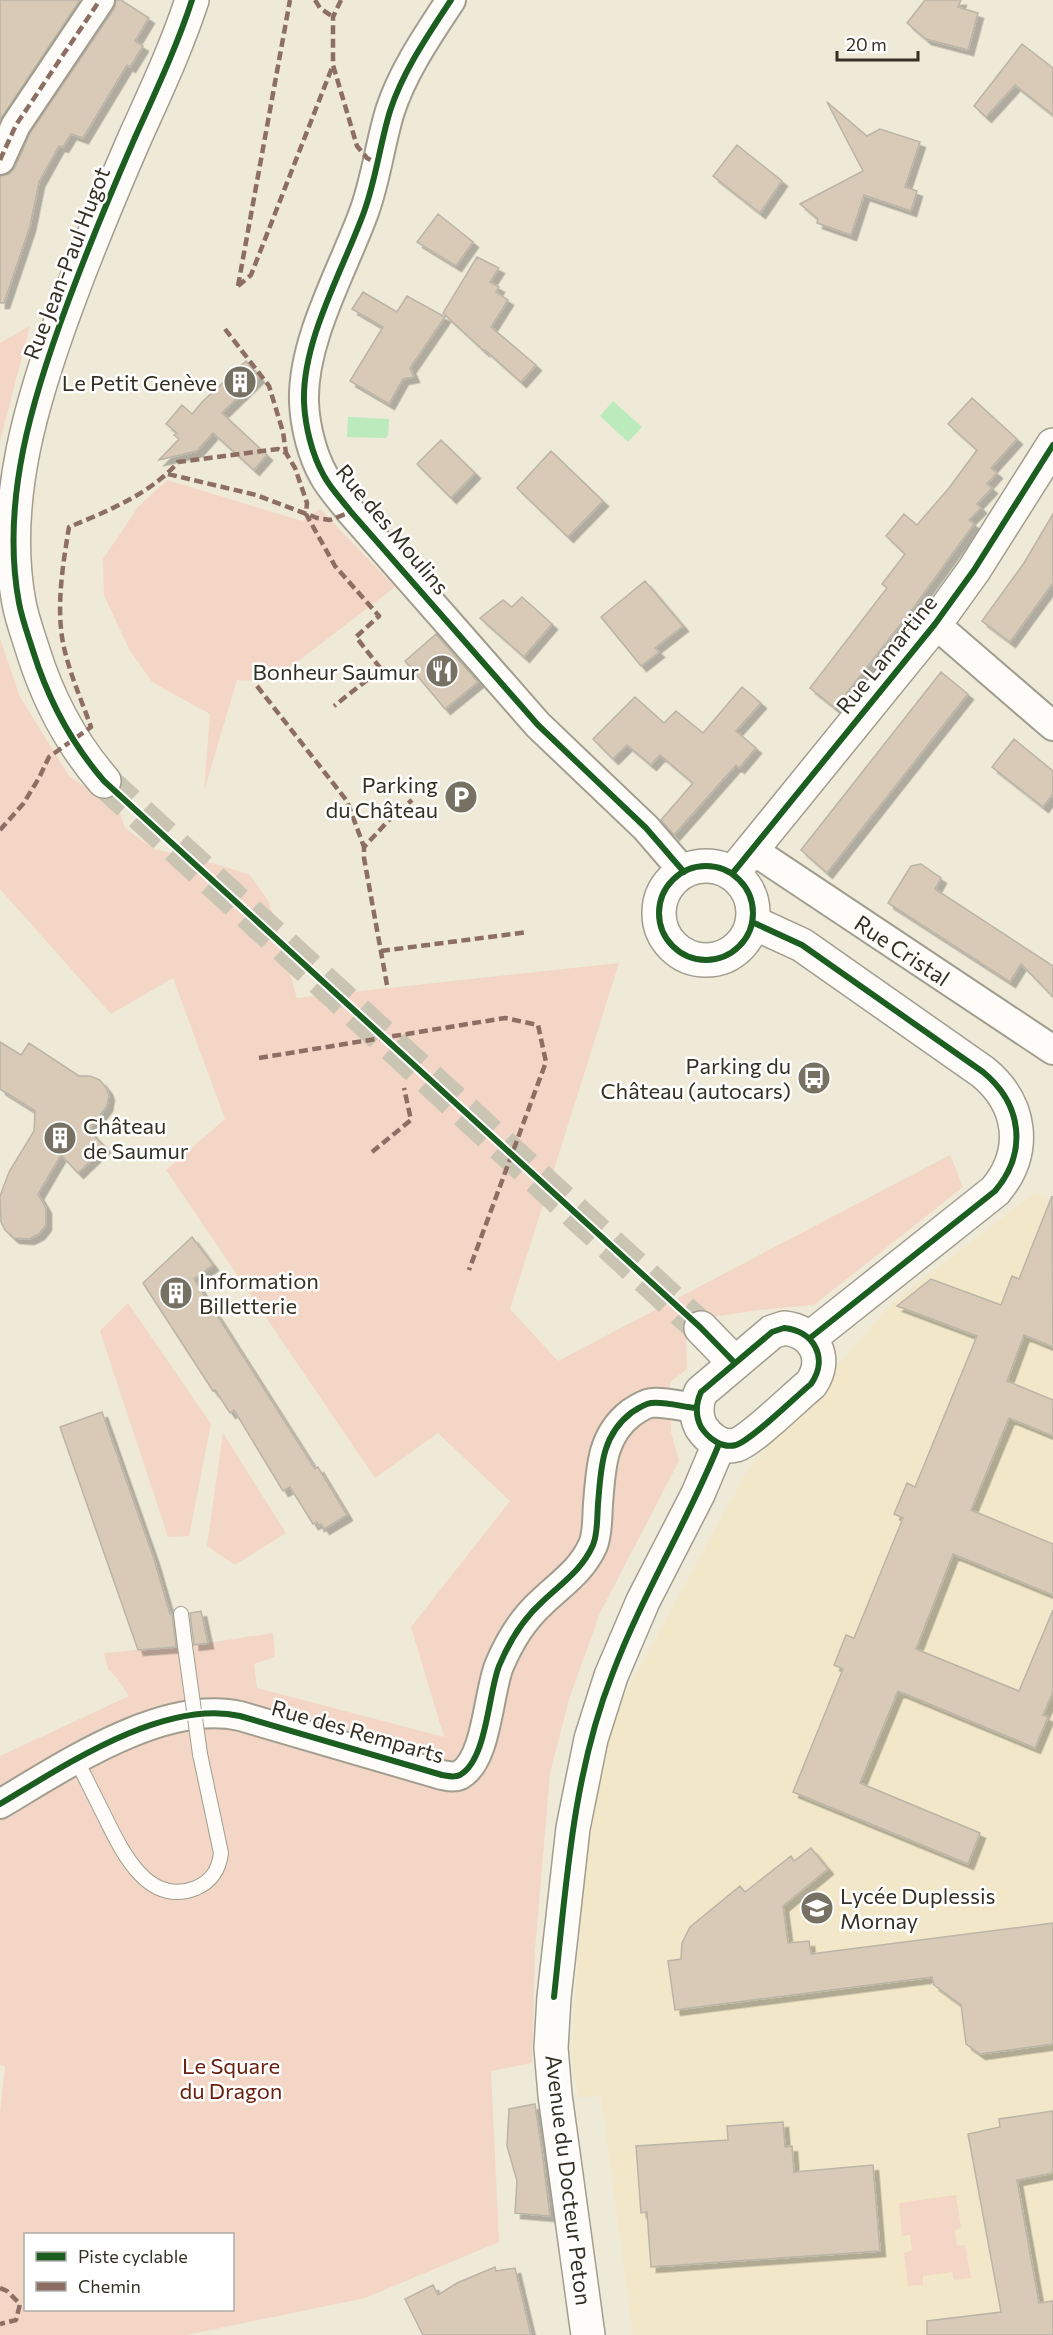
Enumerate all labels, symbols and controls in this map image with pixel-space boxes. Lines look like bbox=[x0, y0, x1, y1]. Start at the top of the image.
scale bar bbox=[837, 24, 918, 62]
text: 20 m bbox=[846, 33, 887, 55]
street label: Rue Jean-Paul Hugot bbox=[17, 163, 115, 363]
building icon: Le Petit Genève bbox=[222, 364, 258, 400]
place label: Le Petit Genève bbox=[62, 369, 217, 396]
street label: Rue des Moulins bbox=[331, 458, 455, 600]
street label: Rue Lamartine bbox=[830, 589, 942, 719]
restaurant icon: Bonheur Saumur bbox=[424, 653, 460, 689]
place label: Bonheur Saumur bbox=[253, 658, 419, 685]
place label: Parking du Château bbox=[325, 771, 438, 823]
parking icon: Parking du Château bbox=[443, 779, 479, 815]
street label: Rue Cristal bbox=[850, 909, 955, 991]
place label: Parking du Château (autocars) bbox=[600, 1052, 791, 1104]
bus stop icon: Parking du Château (autocars) bbox=[796, 1060, 832, 1096]
place label: Château de Saumur bbox=[83, 1112, 189, 1164]
building icon: Château de Saumur bbox=[42, 1120, 78, 1156]
place label: Information Billetterie bbox=[199, 1267, 319, 1319]
building icon: Information Billetterie bbox=[158, 1275, 194, 1311]
street label: Rue des Remparts bbox=[269, 1693, 447, 1769]
place label: Lycée Duplessis Mornay bbox=[840, 1882, 996, 1934]
school or university icon: Lycée Duplessis Mornay bbox=[799, 1890, 835, 1926]
park label: Le Square du Dragon bbox=[180, 2052, 282, 2104]
street label: Avenue du Docteur Peton bbox=[540, 2053, 598, 2307]
legend bbox=[24, 2233, 234, 2311]
text: Piste cyclable bbox=[78, 2245, 188, 2267]
text: Chemin bbox=[78, 2275, 141, 2297]

